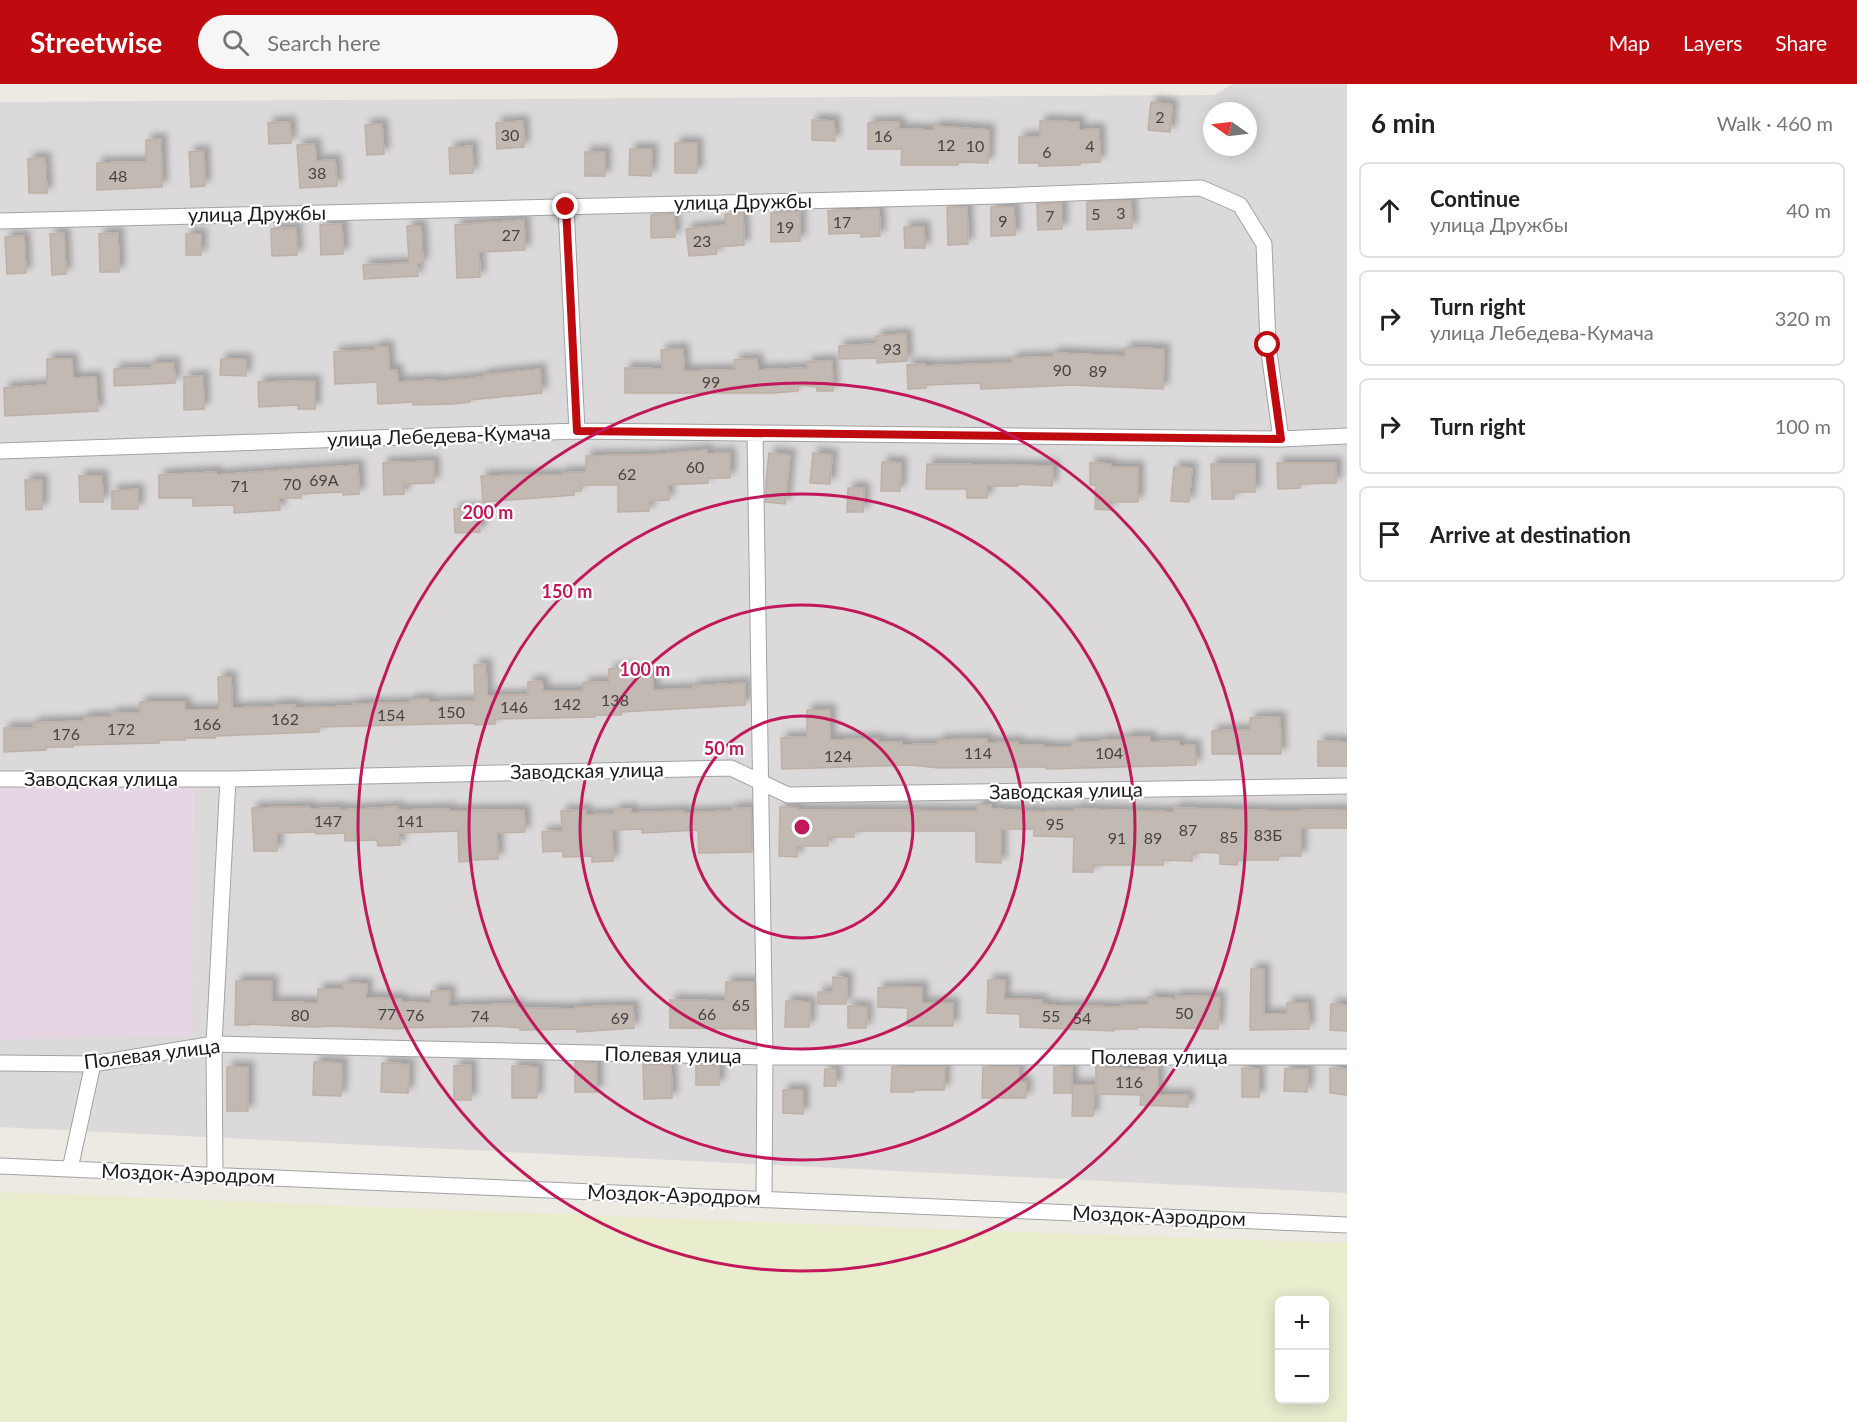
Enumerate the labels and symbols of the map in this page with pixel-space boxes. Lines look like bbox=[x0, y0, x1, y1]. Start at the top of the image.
north arrow bbox=[1203, 102, 1257, 156]
house number: 2 bbox=[1155, 107, 1165, 126]
house number: 30 bbox=[501, 125, 519, 144]
house number: 16 bbox=[874, 126, 892, 145]
house number: 12 bbox=[937, 135, 955, 154]
house number: 10 bbox=[966, 136, 984, 155]
house number: 4 bbox=[1085, 136, 1095, 155]
house number: 6 bbox=[1042, 142, 1052, 161]
house number: 38 bbox=[308, 163, 326, 182]
house number: 48 bbox=[109, 166, 127, 185]
street label: улица Дружбы bbox=[674, 188, 812, 214]
route end bbox=[552, 193, 578, 219]
street label: улица Дружбы bbox=[188, 200, 326, 226]
house number: 3 bbox=[1116, 203, 1126, 222]
house number: 5 bbox=[1091, 204, 1101, 223]
house number: 7 bbox=[1045, 206, 1055, 225]
house number: 9 bbox=[998, 211, 1008, 230]
house number: 17 bbox=[833, 212, 851, 231]
house number: 19 bbox=[776, 217, 794, 236]
house number: 27 bbox=[502, 225, 520, 244]
house number: 23 bbox=[693, 231, 711, 250]
route start bbox=[1254, 331, 1280, 357]
house number: 93 bbox=[883, 339, 901, 358]
house number: 90 bbox=[1053, 360, 1071, 379]
house number: 89 bbox=[1089, 361, 1107, 380]
house number: 99 bbox=[702, 372, 720, 391]
street label: улица Лебедева-Кумача bbox=[327, 419, 551, 451]
house number: 60 bbox=[686, 457, 704, 476]
house number: 62 bbox=[618, 464, 636, 483]
house number: 69А bbox=[309, 470, 339, 489]
house number: 70 bbox=[283, 474, 301, 493]
house number: 71 bbox=[231, 476, 249, 495]
text: 200 m bbox=[463, 501, 513, 523]
text: 150 m bbox=[542, 580, 592, 602]
text: 100 m bbox=[620, 658, 670, 680]
house number: 138 bbox=[601, 690, 629, 709]
house number: 142 bbox=[553, 694, 581, 713]
house number: 146 bbox=[500, 697, 528, 716]
house number: 150 bbox=[437, 702, 465, 721]
house number: 154 bbox=[377, 705, 405, 724]
house number: 162 bbox=[271, 709, 299, 728]
house number: 166 bbox=[193, 714, 221, 733]
house number: 172 bbox=[107, 719, 135, 738]
house number: 176 bbox=[52, 724, 80, 743]
text: 50 m bbox=[704, 737, 744, 759]
house number: 114 bbox=[964, 743, 992, 762]
house number: 104 bbox=[1095, 743, 1123, 762]
house number: 124 bbox=[824, 746, 852, 765]
street label: Заводская улица bbox=[510, 757, 664, 783]
street label: Заводская улица bbox=[24, 766, 178, 790]
street label: Заводская улица bbox=[989, 777, 1143, 803]
house number: 147 bbox=[314, 811, 342, 830]
house number: 141 bbox=[396, 811, 424, 830]
house number: 95 bbox=[1046, 814, 1064, 833]
centre of rings bbox=[792, 817, 812, 837]
house number: 87 bbox=[1179, 820, 1197, 839]
house number: 83Б bbox=[1254, 825, 1282, 844]
house number: 85 bbox=[1220, 827, 1238, 846]
house number: 91 bbox=[1108, 828, 1126, 847]
house number: 89 bbox=[1144, 828, 1162, 847]
house number: 65 bbox=[732, 995, 750, 1014]
house number: 50 bbox=[1175, 1003, 1193, 1022]
house number: 77 bbox=[378, 1004, 396, 1023]
house number: 66 bbox=[698, 1004, 716, 1023]
house number: 80 bbox=[291, 1005, 309, 1024]
house number: 76 bbox=[406, 1005, 424, 1024]
house number: 74 bbox=[471, 1006, 489, 1025]
house number: 55 bbox=[1042, 1006, 1060, 1025]
house number: 69 bbox=[611, 1008, 629, 1027]
house number: 54 bbox=[1073, 1008, 1091, 1027]
street label: Полевая улица bbox=[82, 1033, 221, 1073]
street label: Полевая улица bbox=[604, 1041, 742, 1067]
street label: Полевая улица bbox=[1090, 1044, 1228, 1068]
house number: 116 bbox=[1115, 1072, 1143, 1091]
street label: Моздок-Аэродром bbox=[101, 1158, 275, 1188]
street label: Моздок-Аэродром bbox=[587, 1179, 761, 1209]
street label: Моздок-Аэродром bbox=[1072, 1200, 1246, 1230]

